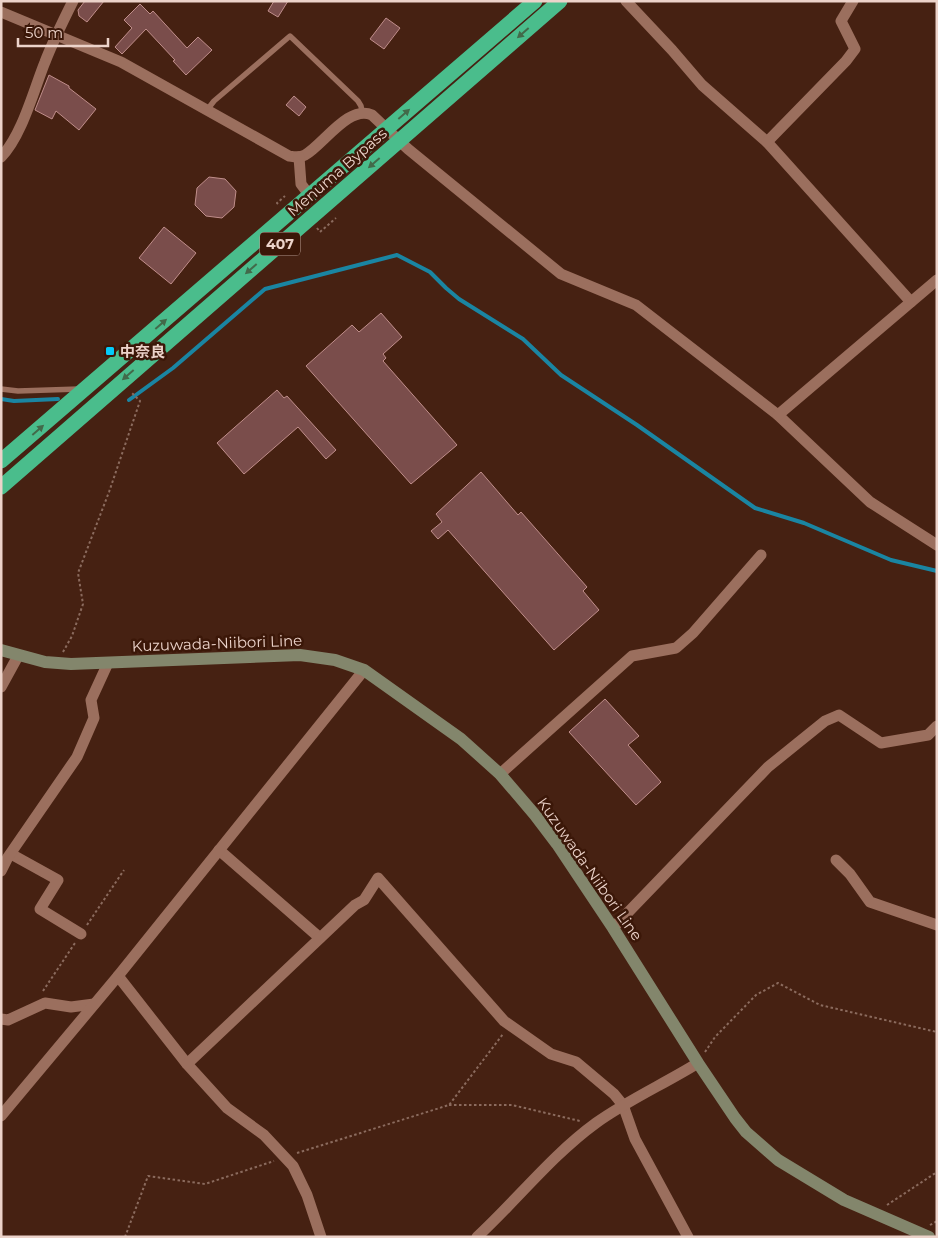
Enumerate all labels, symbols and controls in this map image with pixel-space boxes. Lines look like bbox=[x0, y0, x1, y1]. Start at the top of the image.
scale bar bbox=[18, 15, 108, 47]
text: 50 m bbox=[25, 23, 63, 42]
one-way arrow bbox=[518, 27, 530, 39]
one-way arrow bbox=[397, 109, 410, 120]
street label: Menuma Bypass bbox=[283, 124, 391, 220]
one-way arrow bbox=[368, 157, 381, 168]
road number: 407 bbox=[260, 232, 300, 255]
one-way arrow bbox=[246, 263, 258, 275]
one-way arrow bbox=[155, 318, 168, 329]
place label: 中奈良 bbox=[120, 342, 165, 361]
marker: 中奈良 bbox=[104, 345, 116, 357]
one-way arrow bbox=[122, 370, 135, 381]
one-way arrow bbox=[32, 424, 45, 435]
street label: Kuzuwada-Niibori Line bbox=[131, 631, 303, 655]
street label: Kuzuwada-Niibori Line bbox=[533, 794, 647, 944]

